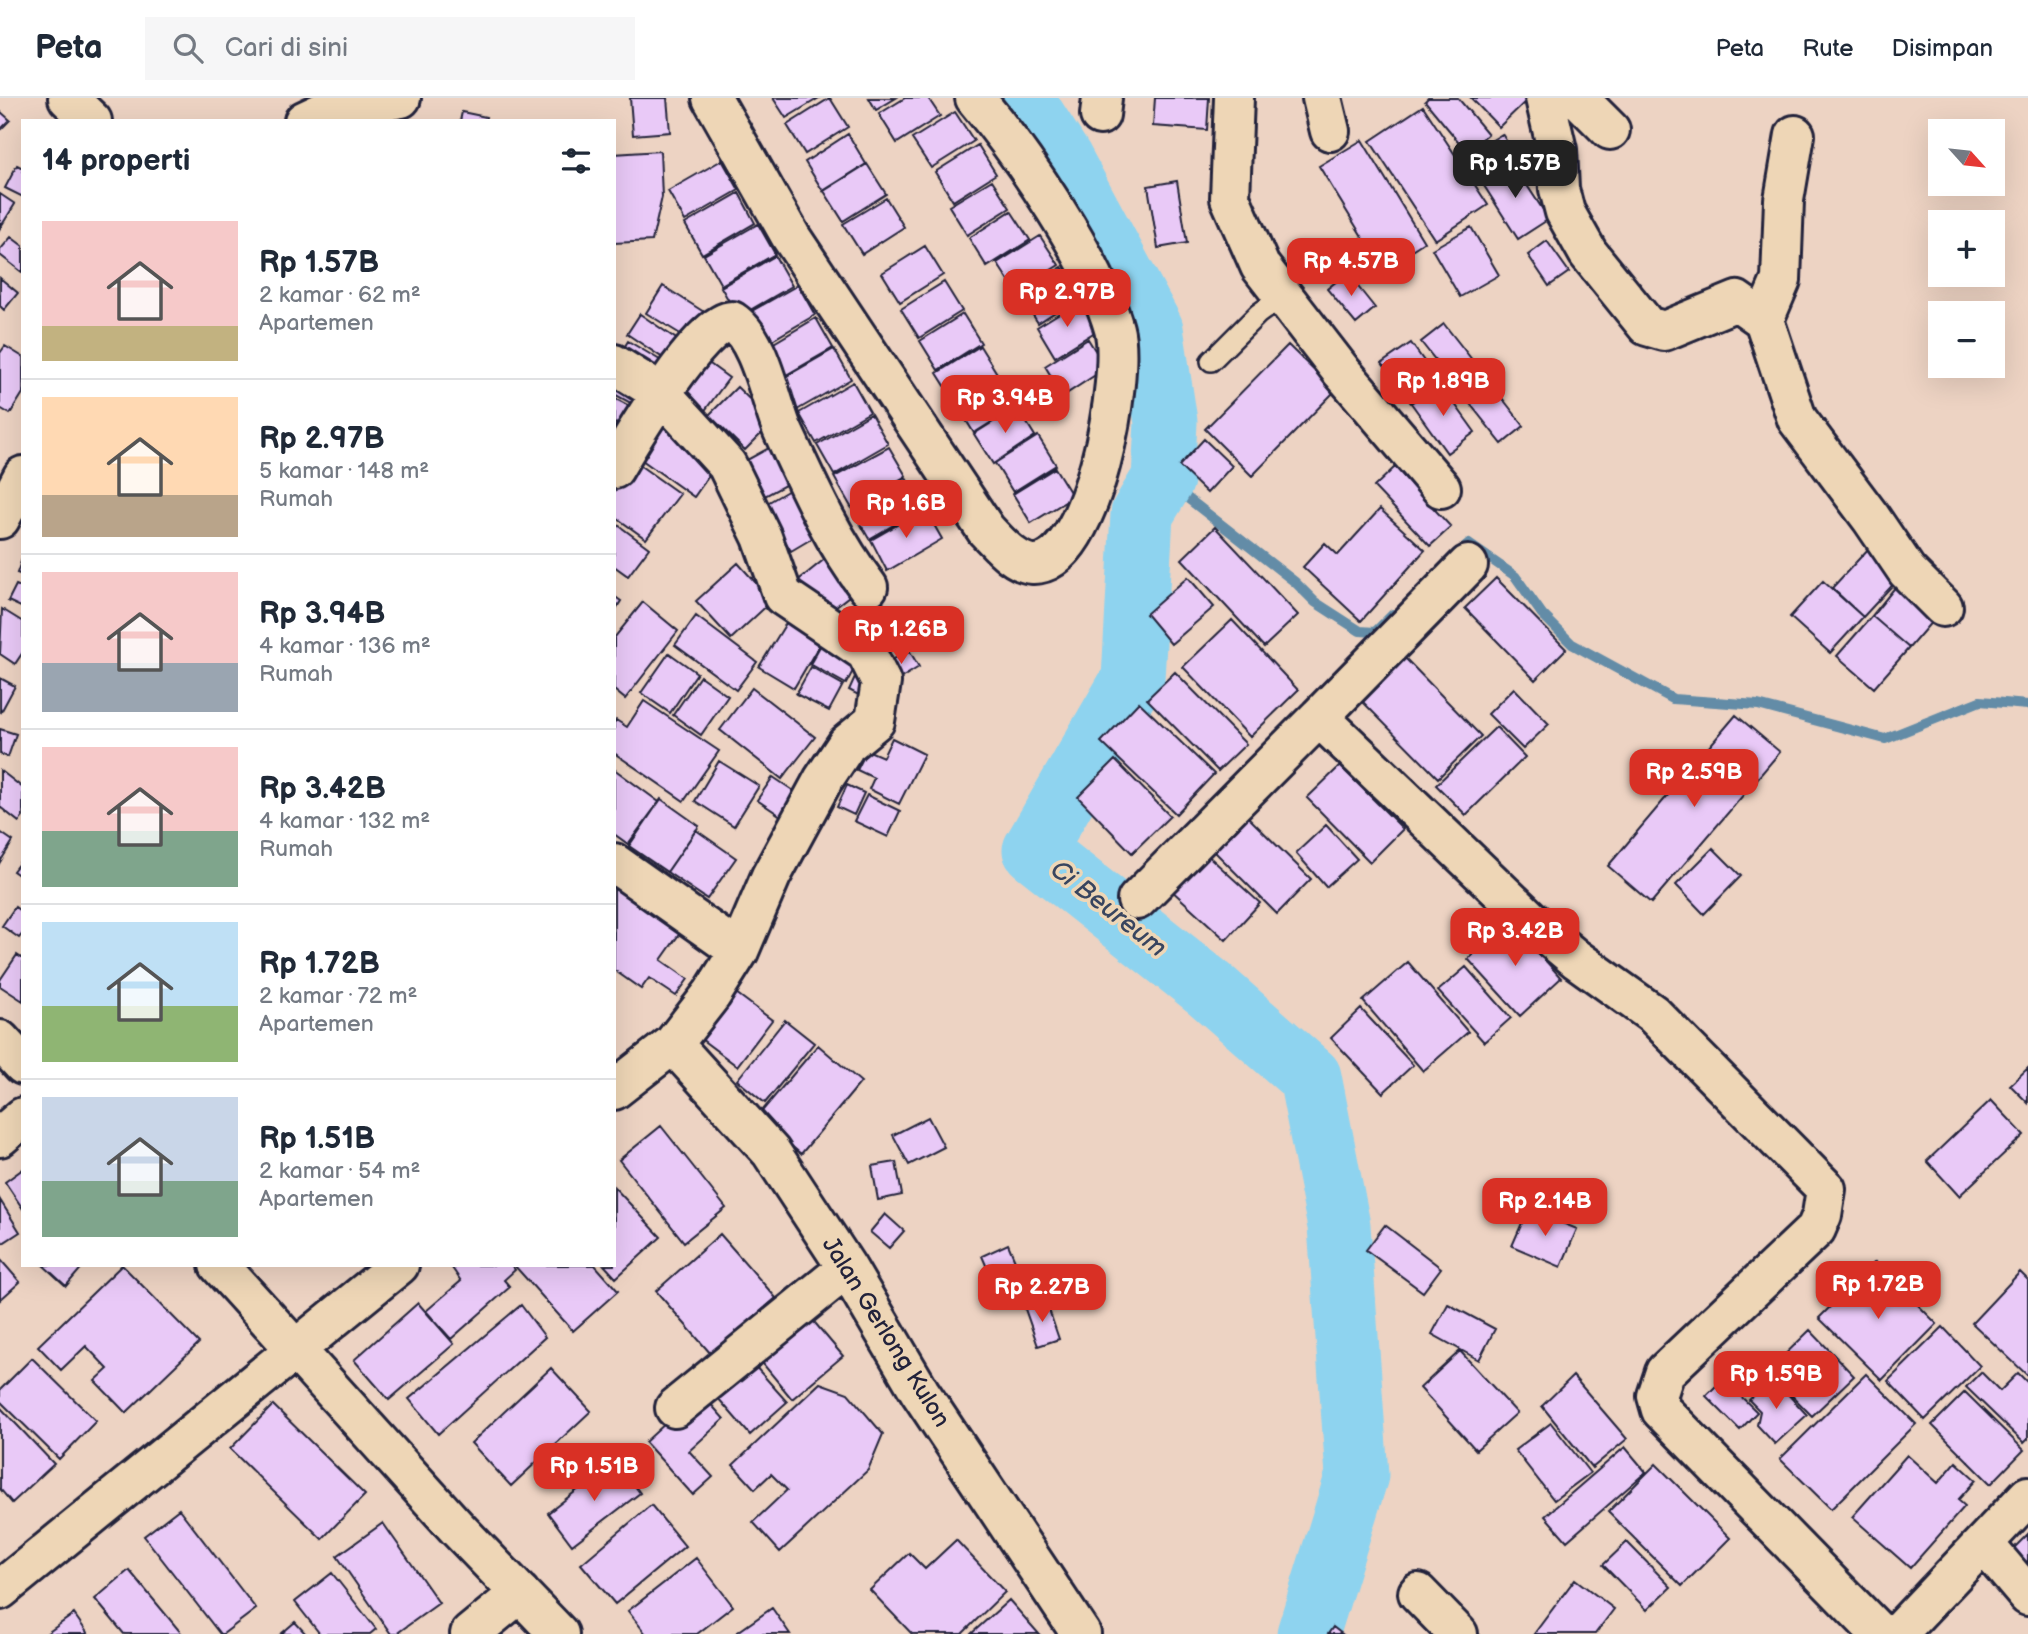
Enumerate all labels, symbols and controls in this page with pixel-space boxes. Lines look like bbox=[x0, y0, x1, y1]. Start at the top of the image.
search box bbox=[145, 17, 635, 80]
text: Peta bbox=[35, 28, 103, 68]
icon: search bbox=[169, 29, 207, 67]
text: Cari di sini bbox=[225, 33, 348, 64]
text: Peta bbox=[1716, 34, 1764, 63]
text: Rute bbox=[1802, 34, 1854, 63]
text: Disimpan bbox=[1892, 34, 1993, 63]
north arrow bbox=[1928, 119, 2006, 196]
map controls bbox=[1928, 119, 2005, 378]
pin: Rp 1.57B bbox=[1443, 140, 1587, 200]
icon: filters bbox=[557, 142, 595, 180]
text: 14 properti bbox=[42, 143, 190, 179]
text: Rp 1.57B bbox=[1469, 149, 1561, 177]
button: + bbox=[1928, 210, 2005, 287]
pin: Rp 4.57B bbox=[1279, 238, 1423, 298]
text: Rp 1.57B bbox=[259, 245, 379, 281]
text: Rp 4.57B bbox=[1303, 247, 1399, 275]
icon: home bbox=[98, 249, 182, 333]
pin: Rp 2.97B bbox=[995, 270, 1139, 329]
text: Rp 2.97B bbox=[1019, 278, 1115, 306]
text: 2 kamar · 62 m² bbox=[259, 281, 421, 309]
button: − bbox=[1928, 301, 2005, 378]
text: Apartemen bbox=[259, 309, 374, 337]
pin: Rp 1.89B bbox=[1371, 358, 1515, 418]
text: Rp 1.89B bbox=[1396, 367, 1490, 395]
pin: Rp 3.94B bbox=[933, 376, 1077, 435]
text: Rp 3.94B bbox=[957, 384, 1053, 412]
text: Rp 2.97B bbox=[259, 421, 385, 457]
icon: home bbox=[98, 425, 182, 509]
text: 5 kamar · 148 m² bbox=[259, 457, 429, 485]
pin: Rp 1.6B bbox=[841, 480, 971, 540]
text: Rumah bbox=[259, 485, 333, 513]
text: Rp 1.6B bbox=[866, 489, 946, 517]
text: Rp 3.94B bbox=[259, 596, 385, 632]
icon: home bbox=[98, 600, 182, 684]
pin: Rp 1.26B bbox=[829, 606, 973, 666]
text: Rp 1.26B bbox=[854, 615, 948, 643]
text: 4 kamar · 136 m² bbox=[259, 632, 431, 660]
text: Rumah bbox=[259, 660, 333, 688]
pin: Rp 2.59B bbox=[1622, 750, 1766, 809]
text: Rp 2.59B bbox=[1646, 758, 1742, 786]
text: Rp 3.42B bbox=[259, 771, 386, 807]
icon: home bbox=[98, 775, 182, 859]
text: 4 kamar · 132 m² bbox=[259, 807, 430, 835]
text: Rumah bbox=[259, 835, 333, 863]
water label: Ci Beureum bbox=[1044, 854, 1172, 964]
pin: Rp 3.42B bbox=[1443, 908, 1587, 968]
text: Rp 3.42B bbox=[1466, 917, 1564, 945]
text: Rp 1.72B bbox=[259, 946, 380, 982]
icon: home bbox=[98, 950, 182, 1034]
text: 2 kamar · 72 m² bbox=[259, 982, 417, 1010]
text: Apartemen bbox=[259, 1010, 374, 1038]
text: Rp 1.51B bbox=[259, 1121, 375, 1157]
icon: home bbox=[98, 1125, 182, 1209]
text: 2 kamar · 54 m² bbox=[259, 1157, 420, 1185]
pin: Rp 2.14B bbox=[1473, 1178, 1617, 1238]
text: Apartemen bbox=[259, 1185, 374, 1213]
text: Rp 2.14B bbox=[1498, 1187, 1592, 1215]
street label: Jalan Gerlong Kulon bbox=[816, 1232, 956, 1432]
pin: Rp 1.72B bbox=[1806, 1262, 1950, 1321]
pin: Rp 2.27B bbox=[970, 1264, 1114, 1324]
text: Rp 1.72B bbox=[1832, 1270, 1924, 1298]
text: Rp 2.27B bbox=[994, 1273, 1090, 1301]
pin: Rp 1.59B bbox=[1704, 1352, 1848, 1411]
text: Rp 1.59B bbox=[1730, 1360, 1822, 1388]
pin: Rp 1.51B bbox=[522, 1444, 666, 1503]
text: Rp 1.51B bbox=[549, 1452, 639, 1480]

